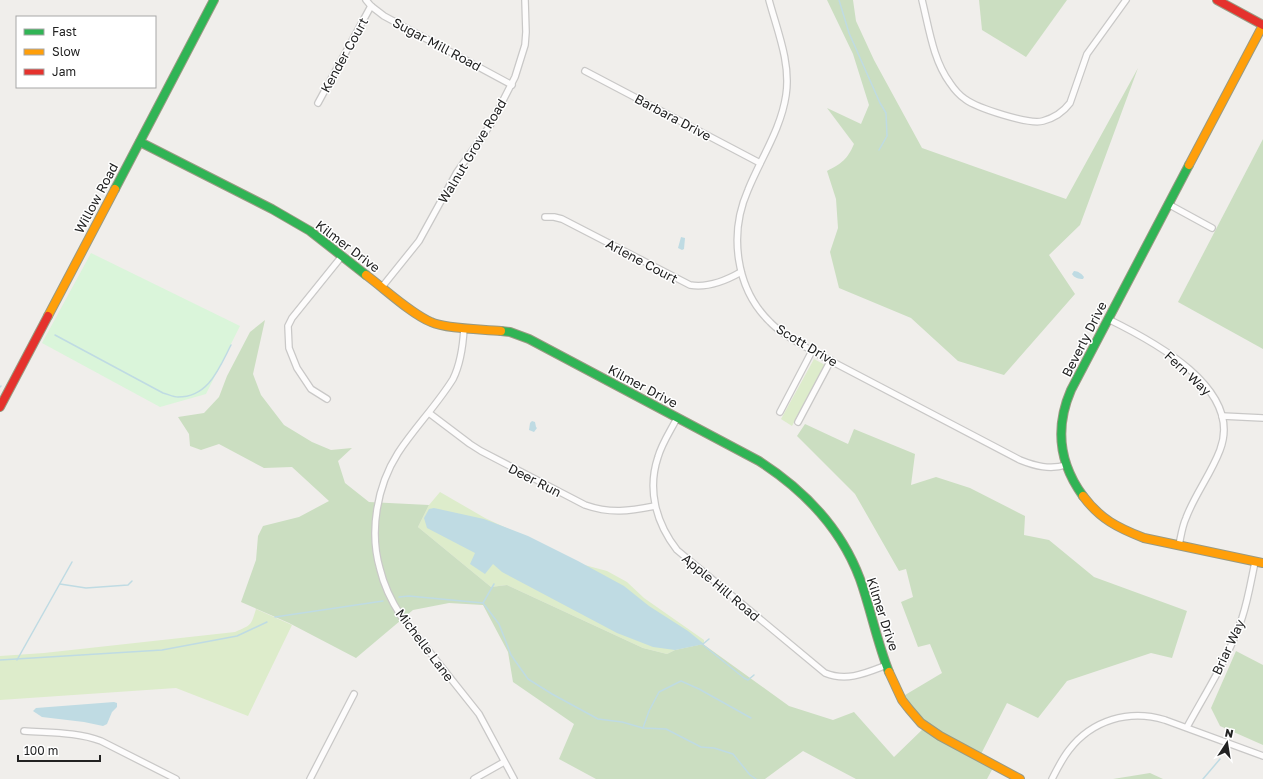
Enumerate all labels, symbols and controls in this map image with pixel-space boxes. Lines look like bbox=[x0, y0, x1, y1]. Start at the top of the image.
street label: Sugar Mill Road bbox=[390, 14, 484, 74]
street label: Kender Court bbox=[317, 15, 371, 95]
legend bbox=[16, 16, 156, 88]
text: Fast bbox=[52, 24, 77, 39]
text: Slow bbox=[52, 44, 80, 59]
text: Jam bbox=[52, 64, 76, 79]
street label: Barbara Drive bbox=[632, 90, 714, 144]
street label: Walnut Grove Road bbox=[434, 96, 510, 206]
street label: Willow Road bbox=[71, 160, 121, 236]
street label: Kilmer Drive bbox=[313, 217, 383, 275]
street label: Arlene Court bbox=[603, 235, 681, 287]
street label: Beverly Drive bbox=[1058, 299, 1110, 379]
street label: Scott Drive bbox=[773, 320, 841, 370]
street label: Fern Way bbox=[1161, 347, 1215, 399]
street label: Kilmer Drive bbox=[606, 361, 680, 411]
street label: Deer Run bbox=[506, 460, 564, 500]
street label: Apple Hill Road bbox=[679, 550, 763, 624]
street label: Kilmer Drive bbox=[864, 575, 902, 653]
street label: Michelle Lane bbox=[393, 606, 457, 684]
street label: Briar Way bbox=[1208, 616, 1248, 677]
north arrow bbox=[1207, 723, 1247, 763]
text: N bbox=[1224, 726, 1235, 740]
scale bar bbox=[18, 737, 100, 763]
text: 100 m bbox=[24, 743, 58, 758]

